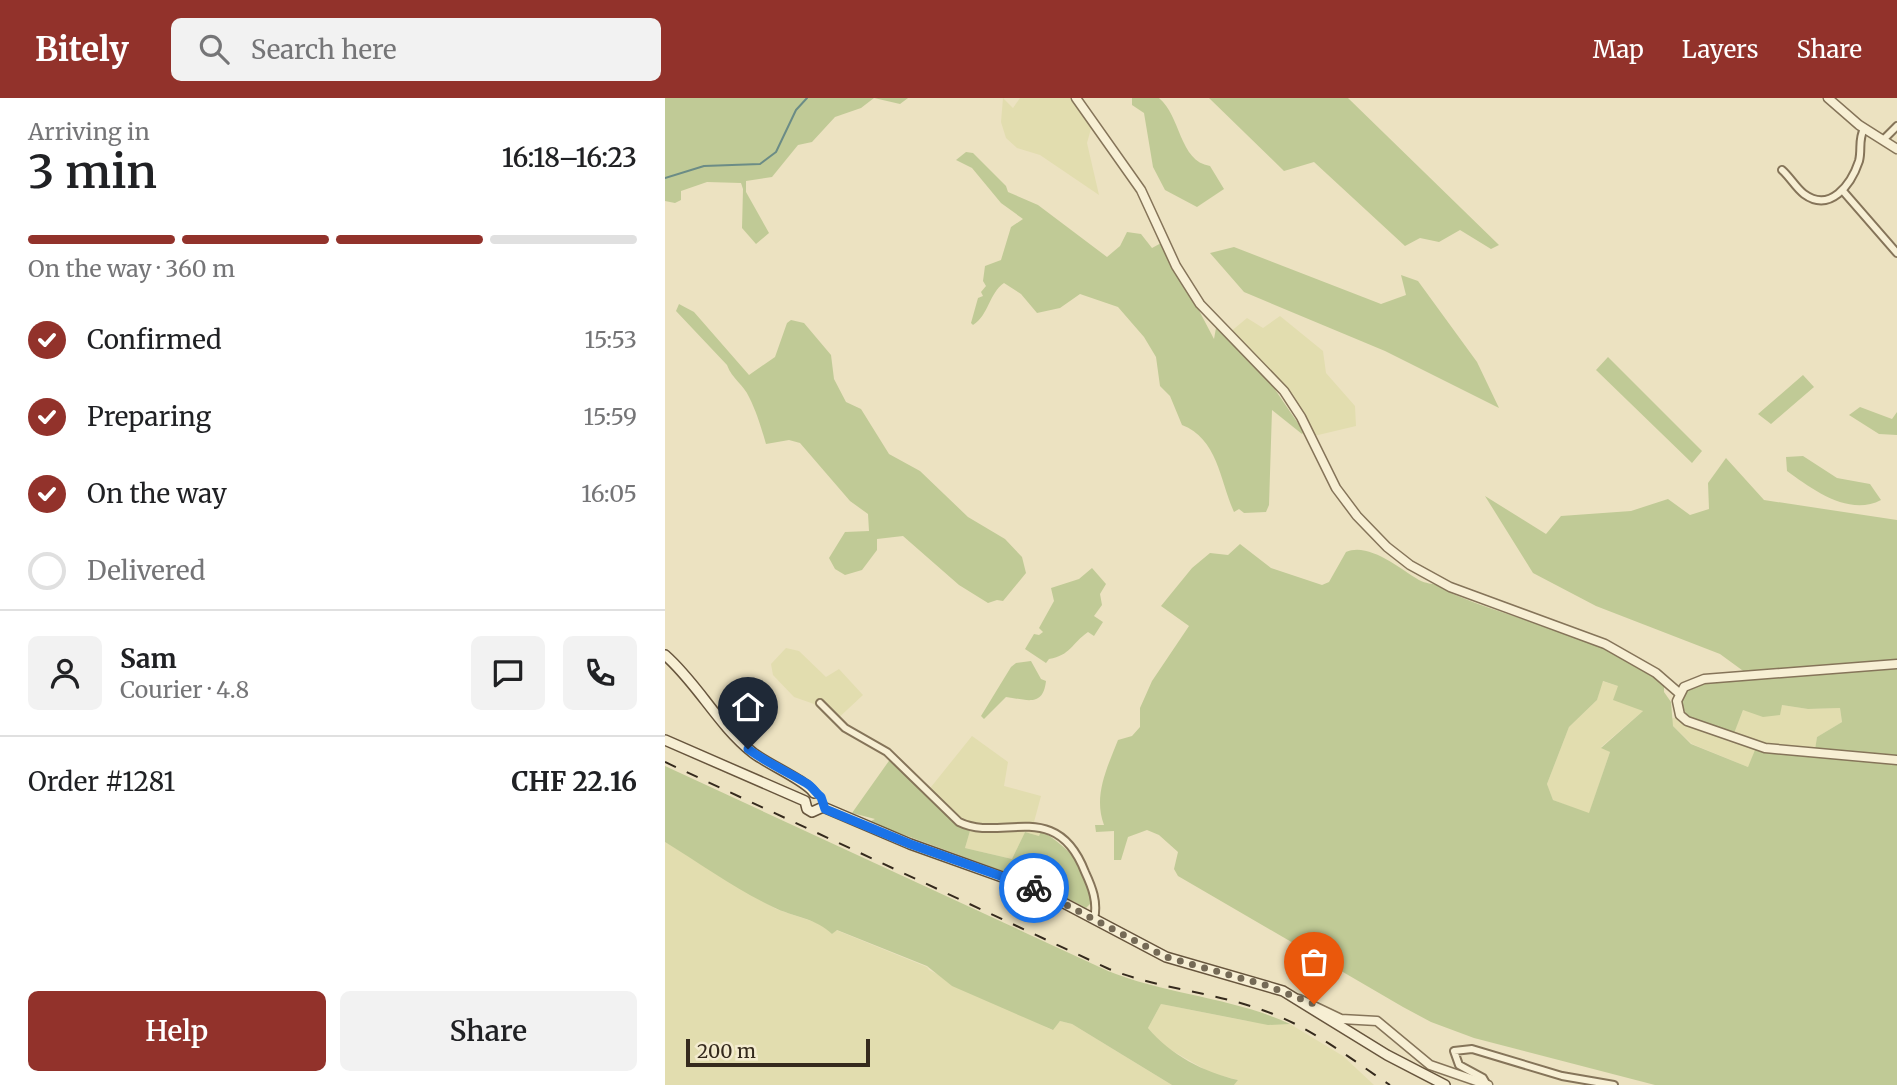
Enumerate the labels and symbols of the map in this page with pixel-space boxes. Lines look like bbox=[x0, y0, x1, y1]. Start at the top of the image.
pin bbox=[718, 677, 778, 749]
courier bbox=[999, 853, 1069, 923]
pin bbox=[1284, 932, 1344, 1004]
scale bar bbox=[686, 1036, 870, 1068]

